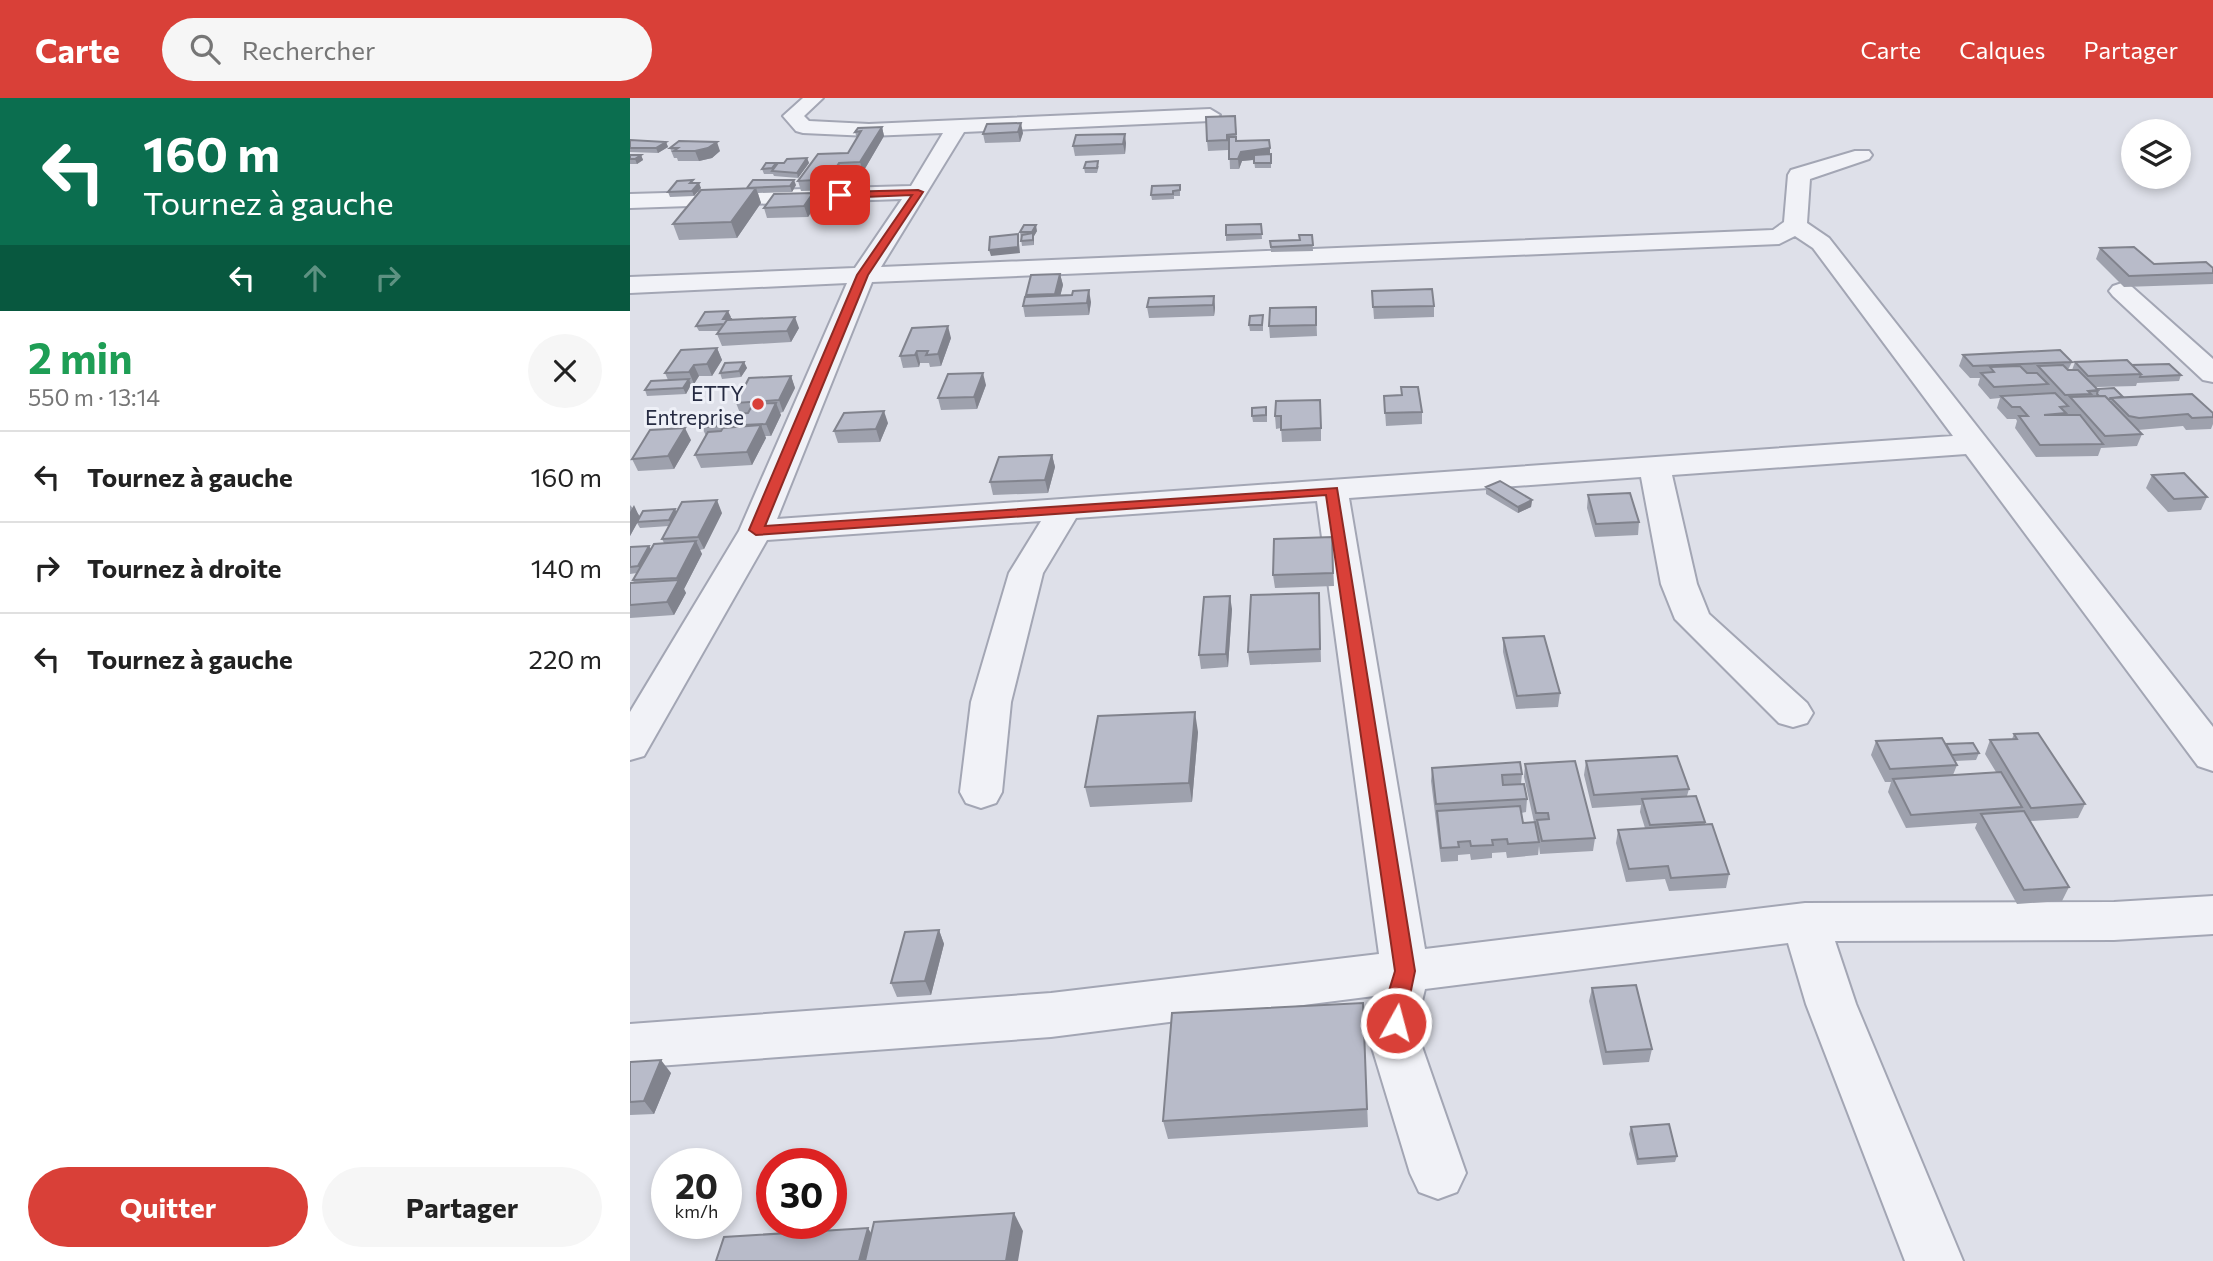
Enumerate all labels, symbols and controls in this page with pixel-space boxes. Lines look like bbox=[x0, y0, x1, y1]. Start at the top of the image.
search box bbox=[162, 18, 652, 81]
text: Carte bbox=[35, 29, 120, 70]
icon: search bbox=[186, 30, 224, 68]
text: Rechercher bbox=[242, 34, 375, 65]
text: Carte bbox=[1860, 35, 1921, 64]
text: Calques bbox=[1959, 35, 2045, 64]
text: Partager bbox=[2083, 35, 2178, 64]
map controls bbox=[2121, 119, 2191, 189]
button: layers bbox=[2121, 119, 2191, 189]
text: 160 m bbox=[143, 122, 280, 182]
icon: left bbox=[28, 126, 119, 217]
pin bbox=[810, 165, 870, 225]
icon: arrive bbox=[821, 176, 859, 214]
text: Tournez à gauche bbox=[143, 182, 394, 222]
icon: left bbox=[223, 259, 261, 297]
icon: ahead bbox=[296, 259, 334, 297]
icon: right bbox=[369, 259, 407, 297]
text: 2 min bbox=[28, 331, 133, 383]
button: close bbox=[528, 334, 602, 408]
place label: ETTY Entreprise bbox=[645, 380, 744, 429]
text: 550 m · 13:14 bbox=[28, 383, 160, 411]
marker: ETTY Entreprise bbox=[750, 396, 766, 412]
icon: left bbox=[28, 458, 66, 496]
text: Tournez à gauche bbox=[87, 461, 293, 492]
text: 160 m bbox=[530, 461, 602, 492]
icon: right bbox=[28, 549, 66, 587]
text: Tournez à droite bbox=[87, 552, 282, 583]
text: 140 m bbox=[531, 552, 602, 583]
icon: left bbox=[28, 640, 66, 678]
text: Tournez à gauche bbox=[87, 643, 293, 674]
text: 220 m bbox=[529, 643, 602, 674]
position arrow bbox=[1359, 986, 1433, 1060]
speed limit sign: 30 bbox=[756, 1148, 847, 1239]
text: 20 bbox=[675, 1163, 718, 1206]
button: Quitter bbox=[28, 1167, 308, 1247]
button: Partager bbox=[322, 1167, 602, 1247]
text: km/h bbox=[675, 1200, 718, 1222]

